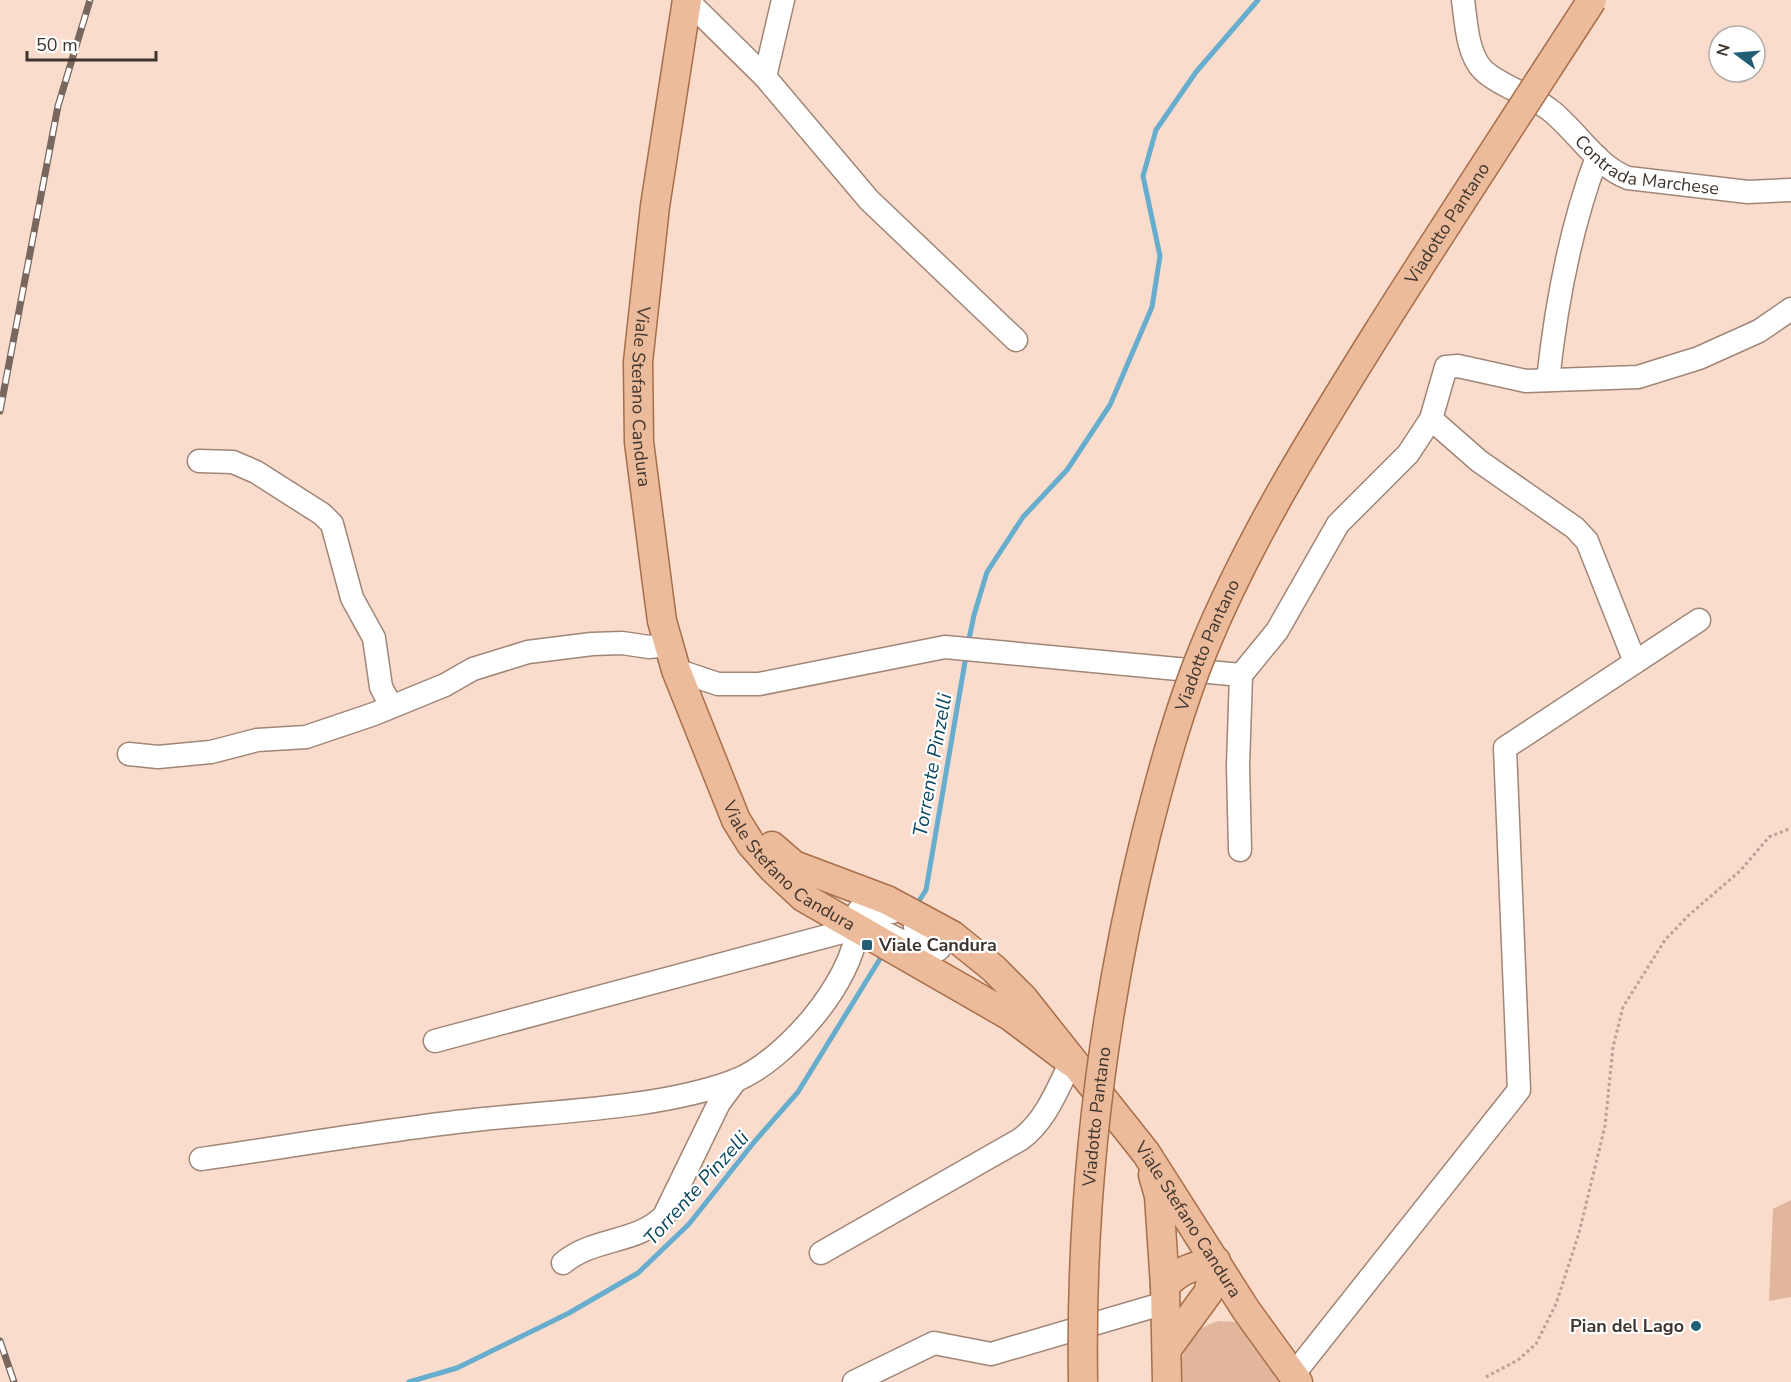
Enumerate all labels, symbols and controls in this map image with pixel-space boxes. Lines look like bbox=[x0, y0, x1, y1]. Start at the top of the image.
scale bar bbox=[27, 24, 156, 62]
north arrow bbox=[1707, 24, 1767, 84]
text: 50 m bbox=[36, 33, 78, 57]
text: N bbox=[1711, 41, 1736, 59]
street label: Contrada Marchese bbox=[1569, 130, 1720, 201]
street label: Viadotto Pantano bbox=[1399, 158, 1495, 290]
street label: Viale Stefano Candura bbox=[626, 304, 657, 488]
street label: Viadotto Pantano bbox=[1169, 575, 1245, 715]
water label: Torrente Pinzelli bbox=[907, 691, 958, 839]
street label: Viale Stefano Candura bbox=[717, 796, 860, 937]
place label: Viale Candura bbox=[878, 933, 997, 957]
marker: Viale Candura bbox=[860, 938, 874, 952]
street label: Viadotto Pantano bbox=[1077, 1045, 1116, 1188]
water label: Torrente Pinzelli bbox=[638, 1125, 755, 1251]
street label: Viale Stefano Candura bbox=[1129, 1136, 1247, 1302]
place label: Pian del Lago bbox=[1570, 1314, 1684, 1338]
marker: Pian del Lago bbox=[1689, 1319, 1703, 1333]

